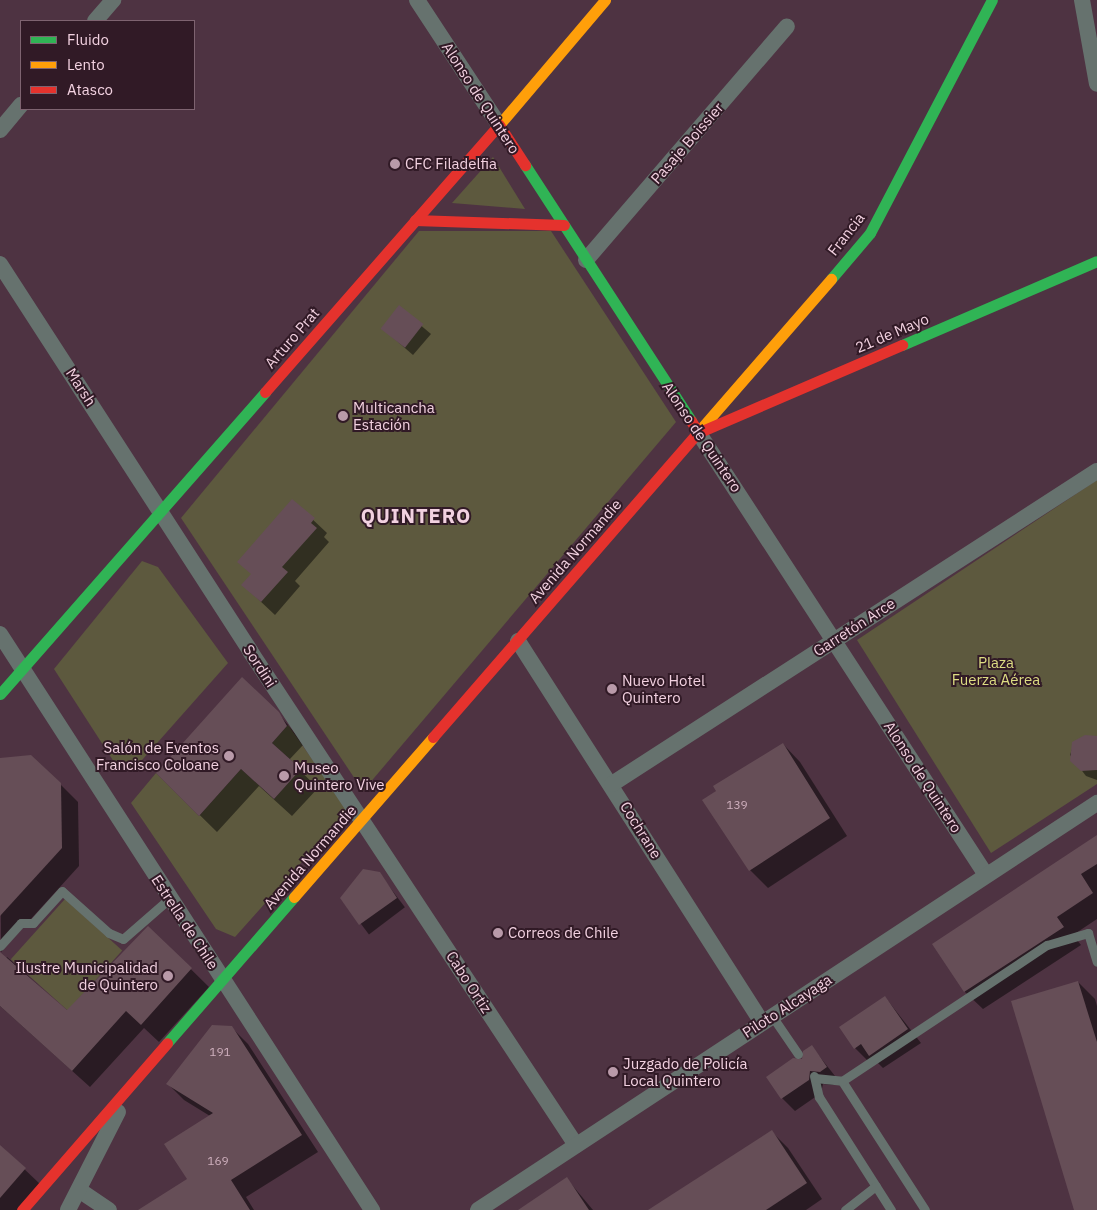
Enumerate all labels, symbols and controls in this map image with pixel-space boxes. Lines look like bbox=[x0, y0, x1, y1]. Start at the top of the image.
legend bbox=[20, 20, 195, 110]
text: Fluido bbox=[67, 30, 109, 49]
street label: Alonso de Quintero bbox=[438, 39, 524, 157]
text: Lento bbox=[67, 55, 105, 74]
text: Atasco bbox=[67, 80, 113, 99]
street label: Pasaje Boissier bbox=[647, 99, 727, 187]
place label: CFC Filadelfia bbox=[405, 155, 497, 173]
marker: CFC Filadelfia bbox=[389, 158, 401, 170]
street label: Francia bbox=[824, 209, 868, 259]
street label: Arturo Prat bbox=[261, 304, 323, 372]
street label: 21 de Mayo bbox=[853, 309, 931, 357]
street label: Marsh bbox=[62, 365, 100, 409]
street label: Alonso de Quintero bbox=[658, 378, 746, 496]
place label: Multicancha Estación bbox=[353, 398, 435, 433]
marker: Multicancha Estación bbox=[337, 410, 349, 422]
street label: Avenida Normandie bbox=[525, 495, 625, 607]
district label: QUINTERO bbox=[360, 503, 472, 527]
street label: Garretón Arce bbox=[810, 594, 898, 660]
street label: Sordini bbox=[240, 641, 280, 691]
park label: Plaza Fuerza Aérea bbox=[952, 653, 1040, 688]
place label: Nuevo Hotel Quintero bbox=[622, 671, 705, 706]
marker: Nuevo Hotel Quintero bbox=[606, 683, 618, 695]
street label: Alonso de Quintero bbox=[880, 718, 966, 836]
place label: Salón de Eventos Francisco Coloane bbox=[96, 738, 219, 773]
marker: Salón de Eventos Francisco Coloane bbox=[223, 750, 235, 762]
place label: Museo Quintero Vive bbox=[294, 758, 385, 793]
marker: Museo Quintero Vive bbox=[278, 770, 290, 782]
street label: Cochrane bbox=[616, 798, 666, 862]
house number: 139 bbox=[726, 798, 748, 812]
street label: Avenida Normandie bbox=[260, 801, 360, 913]
street label: Estrella de Chile bbox=[148, 871, 222, 973]
place label: Correos de Chile bbox=[508, 924, 619, 942]
marker: Correos de Chile bbox=[492, 927, 504, 939]
street label: Cabo Ortiz bbox=[442, 948, 496, 1016]
place label: Ilustre Municipalidad de Quintero bbox=[16, 958, 158, 993]
marker: Ilustre Municipalidad de Quintero bbox=[162, 970, 174, 982]
street label: Piloto Alcayaga bbox=[739, 970, 835, 1042]
house number: 191 bbox=[209, 1045, 231, 1059]
place label: Juzgado de Policía Local Quintero bbox=[623, 1054, 747, 1089]
marker: Juzgado de Policía Local Quintero bbox=[607, 1066, 619, 1078]
house number: 169 bbox=[207, 1154, 229, 1168]

